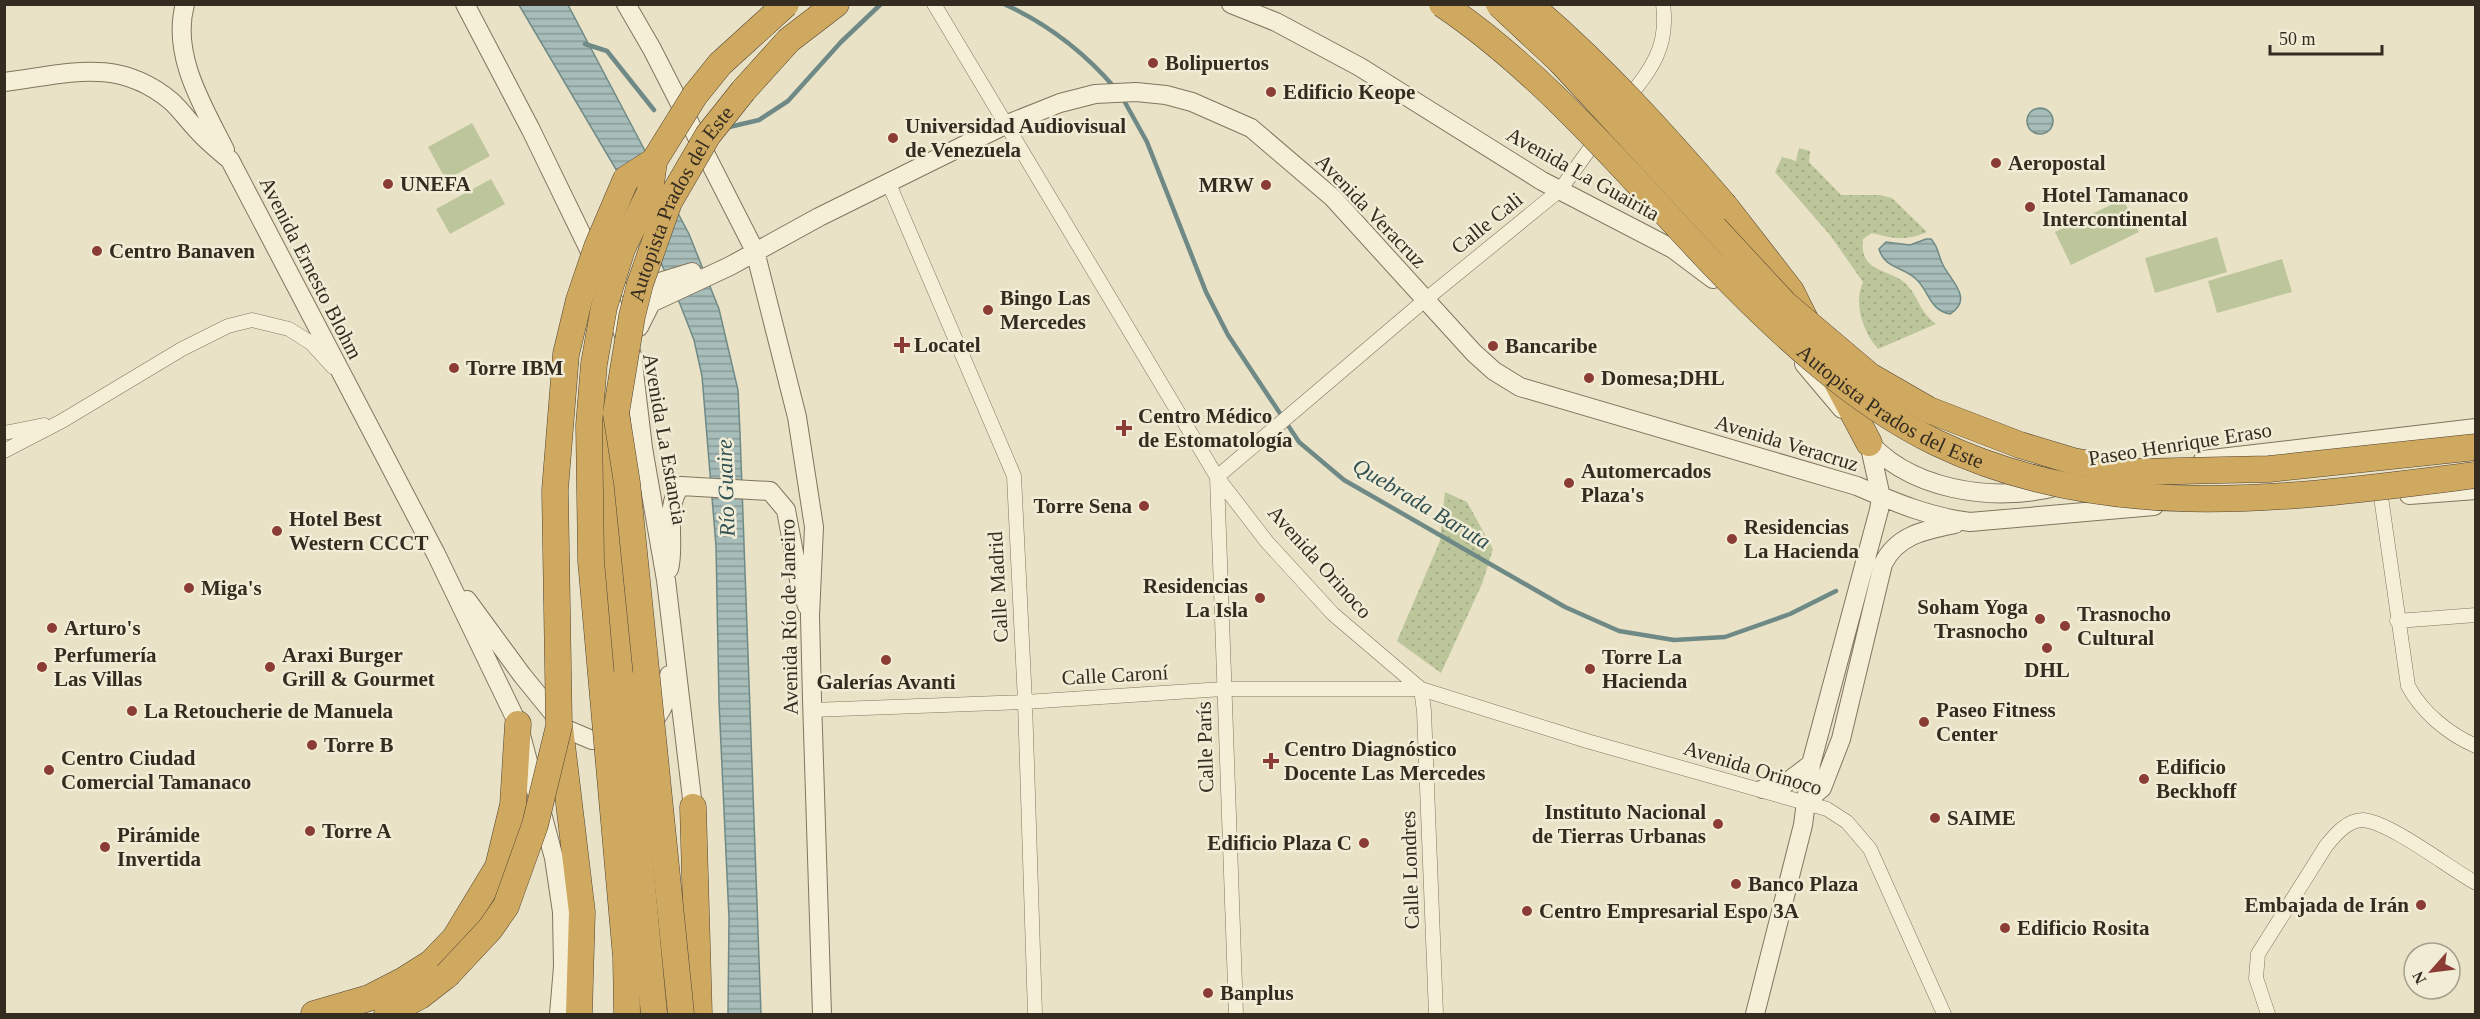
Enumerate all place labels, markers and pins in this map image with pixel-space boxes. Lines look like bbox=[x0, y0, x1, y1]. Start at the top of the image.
place label: Bolipuertos bbox=[1165, 51, 1269, 75]
marker: Bolipuertos bbox=[1146, 56, 1160, 70]
place label: Edificio Keope bbox=[1283, 80, 1415, 104]
marker: Edificio Keope bbox=[1264, 85, 1278, 99]
place label: Universidad Audiovisual de Venezuela bbox=[905, 114, 1126, 162]
marker: Universidad Audiovisual de Venezuela bbox=[886, 131, 900, 145]
place label: Aeropostal bbox=[2008, 151, 2106, 175]
marker: Aeropostal bbox=[1989, 156, 2003, 170]
place label: UNEFA bbox=[400, 172, 472, 196]
place label: MRW bbox=[1199, 173, 1254, 197]
marker: UNEFA bbox=[381, 177, 395, 191]
marker: MRW bbox=[1259, 178, 1273, 192]
place label: Hotel Tamanaco Intercontinental bbox=[2042, 183, 2188, 231]
marker: Hotel Tamanaco Intercontinental bbox=[2023, 200, 2037, 214]
place label: Centro Banaven bbox=[109, 239, 255, 263]
marker: Centro Banaven bbox=[90, 244, 104, 258]
place label: Bingo Las Mercedes bbox=[1000, 286, 1090, 334]
marker: Bingo Las Mercedes bbox=[981, 303, 995, 317]
place label: Locatel bbox=[914, 333, 981, 357]
place label: Bancaribe bbox=[1505, 334, 1597, 358]
marker: Locatel bbox=[895, 338, 909, 352]
marker: Bancaribe bbox=[1486, 339, 1500, 353]
place label: Torre IBM bbox=[466, 356, 564, 380]
marker: Torre IBM bbox=[447, 361, 461, 375]
place label: Domesa;DHL bbox=[1601, 366, 1725, 390]
marker: Domesa;DHL bbox=[1582, 371, 1596, 385]
place label: Centro Médico de Estomatología bbox=[1138, 404, 1293, 452]
marker: Centro Médico de Estomatología bbox=[1115, 419, 1133, 437]
place label: Automercados Plaza's bbox=[1581, 459, 1711, 507]
marker: Automercados Plaza's bbox=[1562, 476, 1576, 490]
place label: Torre Sena bbox=[1033, 494, 1132, 518]
marker: Torre Sena bbox=[1137, 499, 1151, 513]
place label: Hotel Best Western CCCT bbox=[289, 507, 428, 555]
place label: Residencias La Hacienda bbox=[1744, 515, 1859, 563]
marker: Hotel Best Western CCCT bbox=[270, 524, 284, 538]
marker: Residencias La Hacienda bbox=[1725, 532, 1739, 546]
place label: Residencias La Isla bbox=[1143, 574, 1248, 622]
place label: Miga's bbox=[201, 576, 262, 600]
marker: Miga's bbox=[182, 581, 196, 595]
marker: Residencias La Isla bbox=[1253, 591, 1267, 605]
place label: Soham Yoga Trasnocho bbox=[1917, 595, 2028, 643]
place label: Trasnocho Cultural bbox=[2077, 602, 2171, 650]
marker: Soham Yoga Trasnocho bbox=[2033, 612, 2047, 626]
place label: Arturo's bbox=[64, 616, 141, 640]
marker: Trasnocho Cultural bbox=[2058, 619, 2072, 633]
marker: Arturo's bbox=[45, 621, 59, 635]
marker: DHL bbox=[2040, 641, 2054, 655]
place label: Perfumería Las Villas bbox=[54, 643, 157, 691]
place label: Araxi Burger Grill & Gourmet bbox=[282, 643, 435, 691]
place label: Torre La Hacienda bbox=[1602, 645, 1688, 693]
marker: Galerías Avanti bbox=[879, 653, 893, 667]
place label: DHL bbox=[2024, 658, 2070, 682]
marker: Perfumería Las Villas bbox=[35, 660, 49, 674]
marker: Araxi Burger Grill & Gourmet bbox=[263, 660, 277, 674]
marker: Torre La Hacienda bbox=[1583, 662, 1597, 676]
place label: Galerías Avanti bbox=[816, 670, 956, 694]
place label: Paseo Fitness Center bbox=[1936, 698, 2056, 746]
place label: La Retoucherie de Manuela bbox=[144, 699, 394, 723]
marker: La Retoucherie de Manuela bbox=[125, 704, 139, 718]
marker: Paseo Fitness Center bbox=[1917, 715, 1931, 729]
place label: Torre B bbox=[324, 733, 393, 757]
place label: Centro Diagnóstico Docente Las Mercedes bbox=[1284, 737, 1485, 785]
marker: Torre B bbox=[305, 738, 319, 752]
place label: Centro Ciudad Comercial Tamanaco bbox=[61, 746, 251, 794]
marker: Centro Diagnóstico Docente Las Mercedes bbox=[1262, 752, 1280, 770]
place label: Edificio Beckhoff bbox=[2156, 755, 2238, 803]
marker: Centro Ciudad Comercial Tamanaco bbox=[42, 763, 56, 777]
marker: Edificio Beckhoff bbox=[2137, 772, 2151, 786]
place label: Instituto Nacional de Tierras Urbanas bbox=[1532, 800, 1706, 848]
place label: SAIME bbox=[1947, 806, 2016, 830]
marker: SAIME bbox=[1928, 811, 1942, 825]
marker: Instituto Nacional de Tierras Urbanas bbox=[1711, 817, 1725, 831]
place label: Torre A bbox=[322, 819, 392, 843]
place label: Pirámide Invertida bbox=[117, 823, 202, 871]
marker: Torre A bbox=[303, 824, 317, 838]
place label: Edificio Plaza C bbox=[1207, 831, 1352, 855]
marker: Edificio Plaza C bbox=[1357, 836, 1371, 850]
marker: Pirámide Invertida bbox=[98, 840, 112, 854]
place label: Banco Plaza bbox=[1748, 872, 1859, 896]
marker: Banco Plaza bbox=[1729, 877, 1743, 891]
place label: Embajada de Irán bbox=[2244, 893, 2409, 917]
marker: Embajada de Irán bbox=[2414, 898, 2428, 912]
place label: Centro Empresarial Espo 3A bbox=[1539, 899, 1800, 923]
marker: Centro Empresarial Espo 3A bbox=[1520, 904, 1534, 918]
place label: Edificio Rosita bbox=[2017, 916, 2150, 940]
marker: Edificio Rosita bbox=[1998, 921, 2012, 935]
place label: Banplus bbox=[1220, 981, 1294, 1005]
marker: Banplus bbox=[1201, 986, 1215, 1000]

